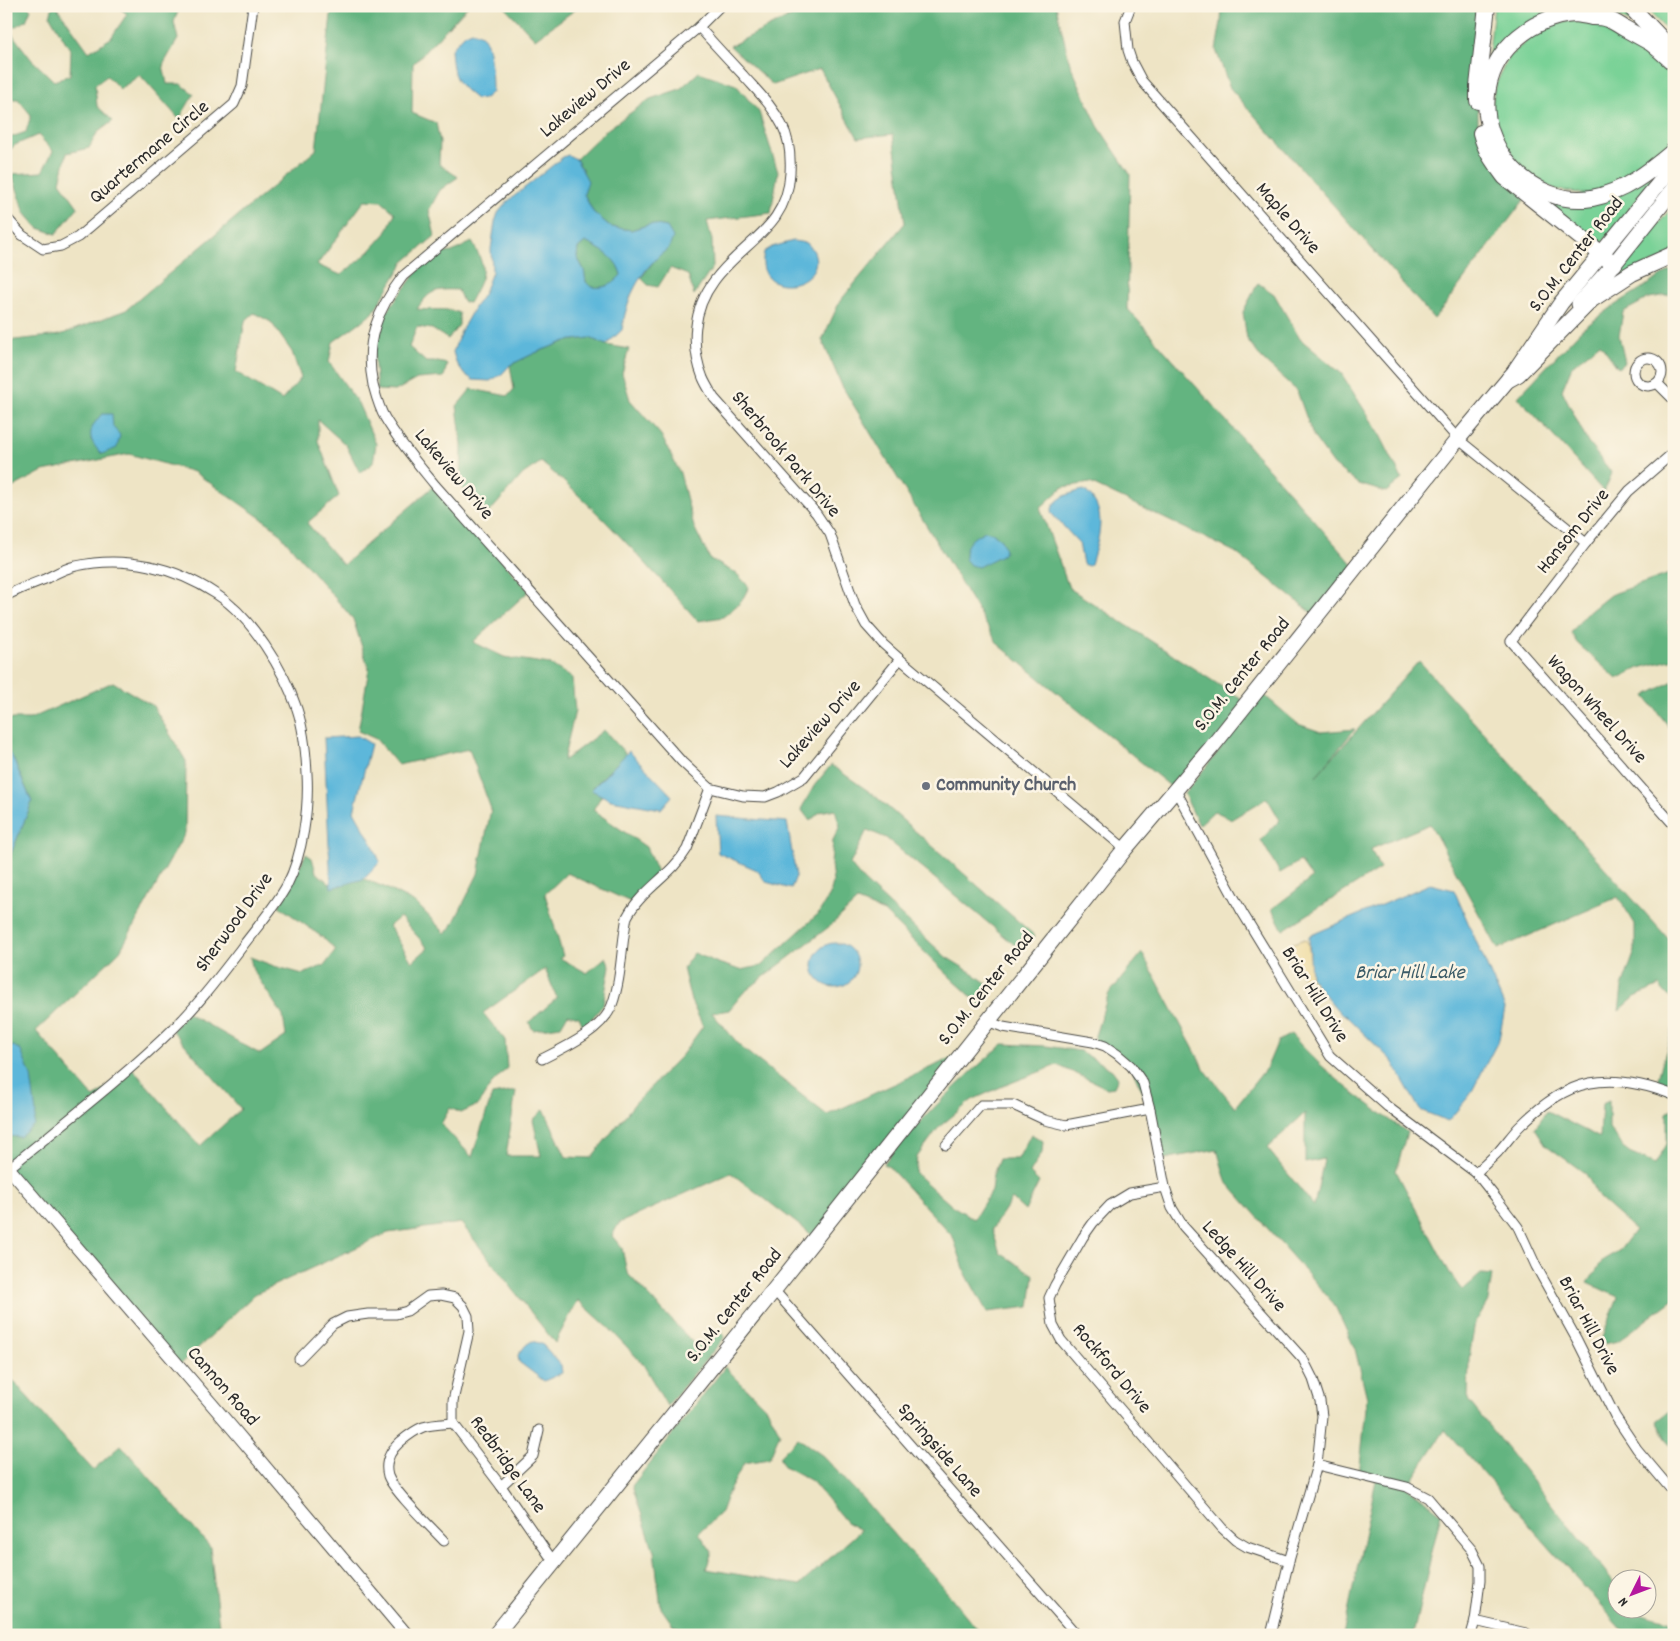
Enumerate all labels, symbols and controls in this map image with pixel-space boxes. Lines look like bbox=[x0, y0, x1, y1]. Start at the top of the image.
street label: Lakeview Drive bbox=[534, 52, 638, 146]
street label: Quartermane Circle bbox=[84, 94, 216, 212]
street label: Maple Drive bbox=[1248, 177, 1326, 261]
street label: S.O.M. Center Road bbox=[1523, 191, 1631, 319]
street label: Sherbrook Park Drive bbox=[723, 385, 847, 525]
street label: Lakeview Drive bbox=[406, 423, 500, 527]
street label: Hansom Drive bbox=[1531, 483, 1617, 581]
street label: S.O.M. Center Road bbox=[1188, 612, 1298, 738]
street label: Wagon Wheel Drive bbox=[1539, 649, 1653, 771]
street label: Lakeview Drive bbox=[773, 674, 869, 776]
place label: Community Church bbox=[936, 772, 1076, 800]
marker: Community Church bbox=[920, 780, 932, 792]
street label: Sherwood Drive bbox=[189, 867, 281, 979]
street label: S.O.M. Center Road bbox=[932, 926, 1042, 1052]
street label: Briar Hill Drive bbox=[1273, 942, 1355, 1049]
water label: Briar Hill Lake bbox=[1355, 959, 1467, 989]
street label: Ledge Hill Drive bbox=[1194, 1215, 1292, 1319]
street label: S.O.M. Center Road bbox=[680, 1243, 790, 1369]
street label: Briar Hill Drive bbox=[1550, 1272, 1626, 1381]
street label: Rockford Drive bbox=[1065, 1318, 1157, 1421]
street label: Cannon Road bbox=[179, 1341, 265, 1433]
street label: Springside Lane bbox=[890, 1397, 988, 1505]
street label: Redbridge Lane bbox=[462, 1410, 552, 1520]
north arrow bbox=[1608, 1568, 1658, 1618]
text: N bbox=[1614, 1592, 1634, 1611]

